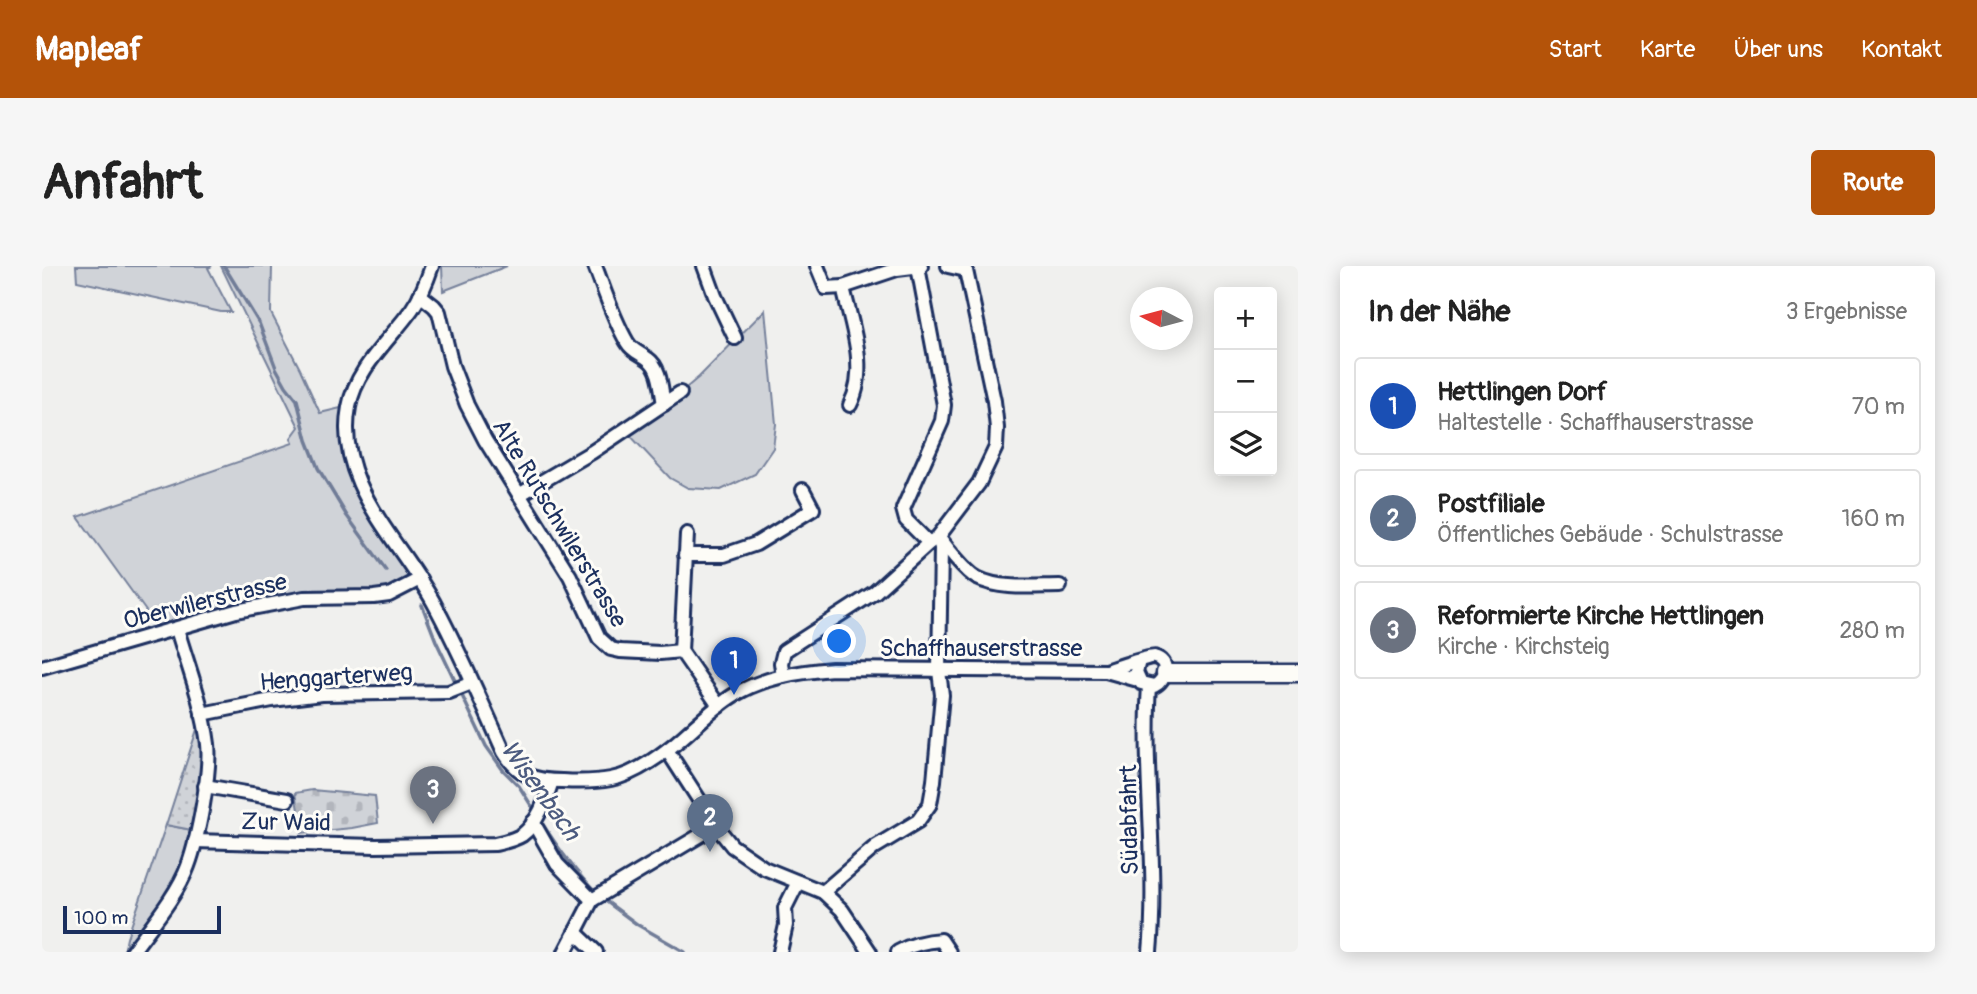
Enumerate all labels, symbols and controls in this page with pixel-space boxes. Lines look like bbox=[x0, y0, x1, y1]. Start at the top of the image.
text: Mapleaf bbox=[35, 29, 143, 70]
text: Start bbox=[1549, 35, 1602, 64]
text: Karte bbox=[1640, 35, 1695, 64]
text: Über uns bbox=[1733, 35, 1823, 64]
text: Kontakt bbox=[1861, 35, 1942, 64]
button: Route bbox=[1811, 150, 1935, 215]
text: Anfahrt bbox=[42, 152, 202, 213]
north arrow bbox=[1130, 287, 1193, 350]
map controls bbox=[1214, 287, 1277, 476]
button: + bbox=[1214, 287, 1277, 350]
text: In der Nähe bbox=[1368, 293, 1510, 330]
text: 3 Ergebnisse bbox=[1786, 297, 1907, 326]
button: − bbox=[1214, 350, 1277, 413]
text: Hettlingen Dorf bbox=[1437, 376, 1607, 408]
text: 1 bbox=[1389, 392, 1398, 421]
text: 70 m bbox=[1852, 392, 1905, 421]
text: Haltestelle · Schaffhauserstrasse bbox=[1437, 408, 1753, 437]
button: layers bbox=[1214, 413, 1277, 476]
street label: Alte Rutschwilerstrasse bbox=[486, 414, 633, 633]
text: Postfiliale bbox=[1437, 488, 1545, 520]
text: 2 bbox=[1387, 504, 1399, 533]
text: 160 m bbox=[1841, 504, 1905, 533]
text: Öffentliches Gebäude · Schulstrasse bbox=[1437, 520, 1783, 549]
street label: Oberwilerstrasse bbox=[120, 567, 290, 636]
text: Reformierte Kirche Hettlingen bbox=[1437, 600, 1764, 632]
text: 3 bbox=[1387, 616, 1399, 645]
text: 280 m bbox=[1839, 616, 1905, 645]
your location bbox=[822, 624, 856, 658]
text: Kirche · Kirchsteig bbox=[1437, 632, 1610, 661]
street label: Schaffhauserstrasse bbox=[880, 634, 1083, 663]
pin: 1 bbox=[711, 637, 757, 695]
street label: Henggarterweg bbox=[259, 658, 413, 697]
water label: Wisenbach bbox=[493, 734, 588, 848]
street label: Südabfahrt bbox=[1114, 764, 1145, 876]
pin: 3 bbox=[410, 766, 456, 824]
pin: 2 bbox=[687, 794, 733, 852]
street label: Zur Waid bbox=[241, 807, 331, 838]
scale bar bbox=[63, 903, 220, 935]
text: 100 m bbox=[74, 906, 128, 930]

